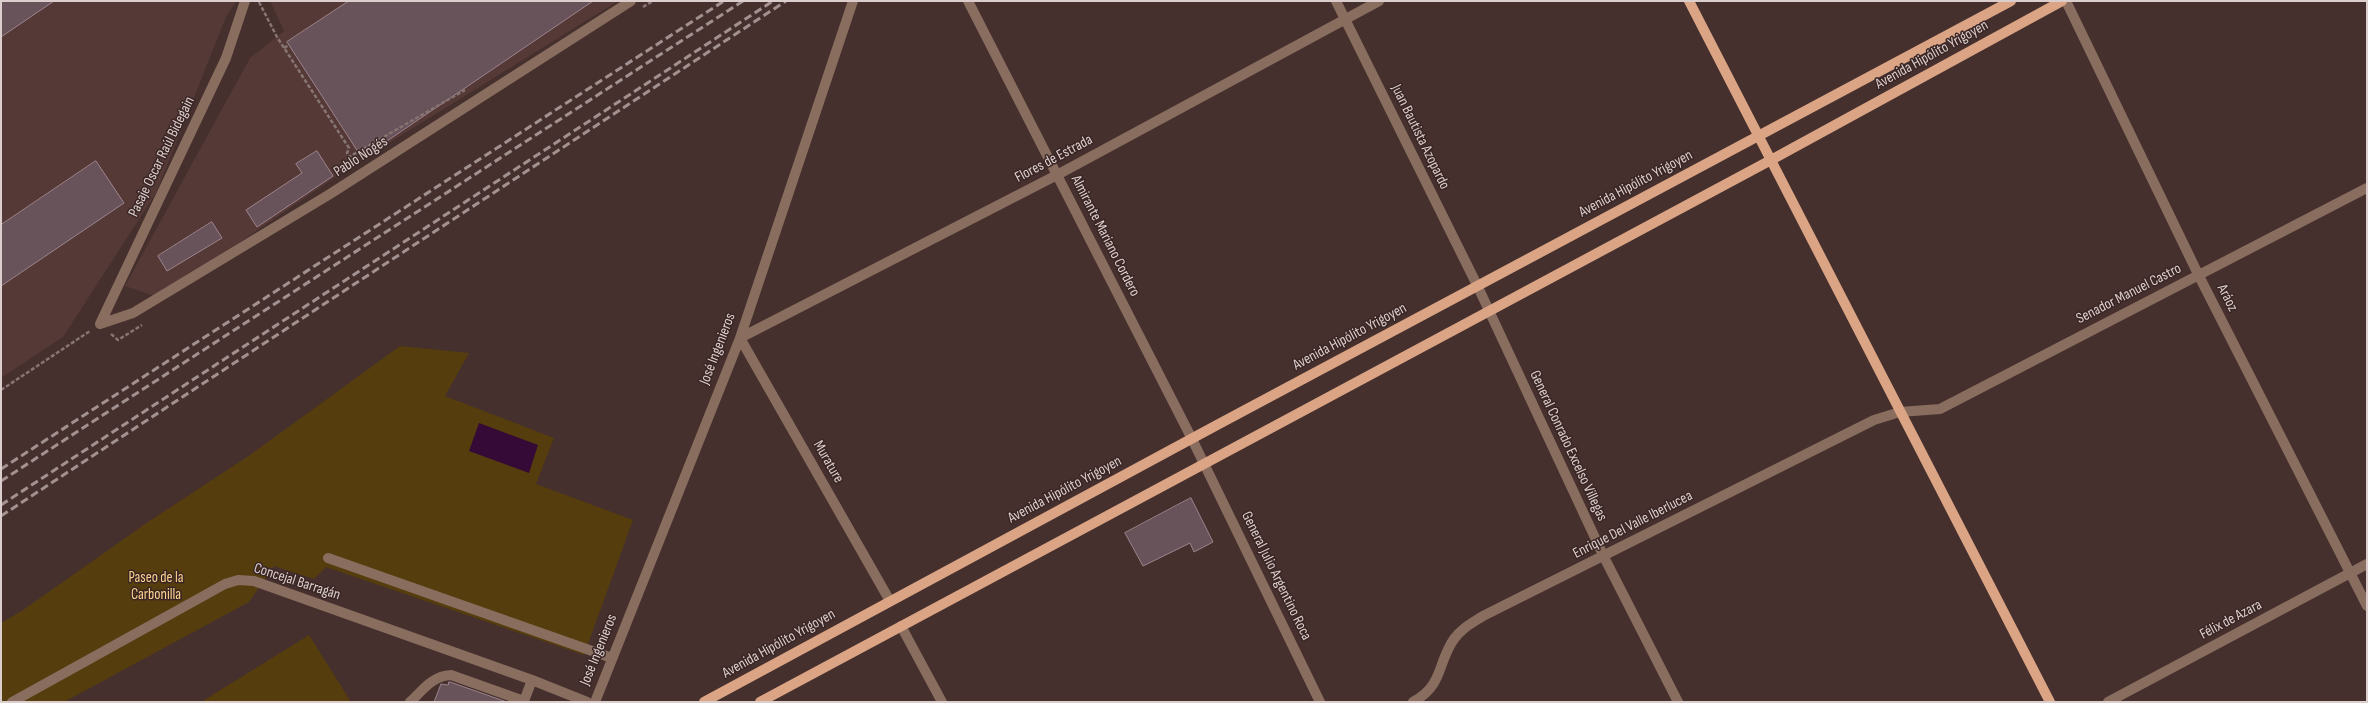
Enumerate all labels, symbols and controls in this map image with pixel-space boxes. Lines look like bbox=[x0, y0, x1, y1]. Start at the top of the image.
street label: Avenida Hipólito Yrigoyen bbox=[1872, 17, 1992, 93]
street label: Juan Bautista Azopardo bbox=[1387, 82, 1453, 192]
street label: Pasaje Oscar Raúl Bidegain bbox=[125, 94, 199, 220]
street label: Flores de Estrada bbox=[1012, 131, 1096, 187]
street label: Pablo Nogés bbox=[331, 133, 391, 181]
street label: Avenida Hipólito Yrigoyen bbox=[1576, 146, 1696, 222]
street label: Almirante Mariano Cordero bbox=[1067, 172, 1143, 300]
street label: Senador Manuel Castro bbox=[2073, 260, 2185, 328]
street label: Aráoz bbox=[2213, 281, 2241, 315]
street label: Avenida Hipólito Yrigoyen bbox=[1290, 299, 1410, 375]
street label: José Ingenieros bbox=[696, 311, 740, 387]
street label: General Conrado Excelso Villegas bbox=[1525, 368, 1611, 524]
street label: Murature bbox=[809, 438, 847, 486]
street label: Avenida Hipólito Yrigoyen bbox=[1005, 452, 1125, 528]
street label: Enrique Del Valle Iberlucea bbox=[1570, 487, 1696, 563]
street label: General Julio Argentino Roca bbox=[1237, 509, 1315, 643]
street label: Concejal Barragán bbox=[251, 560, 343, 604]
park label: Paseo de la Carbonilla bbox=[128, 569, 184, 604]
street label: Félix de Azara bbox=[2197, 596, 2265, 644]
street label: Avenida Hipólito Yrigoyen bbox=[719, 606, 839, 682]
street label: José Ingenieros bbox=[577, 612, 621, 688]

